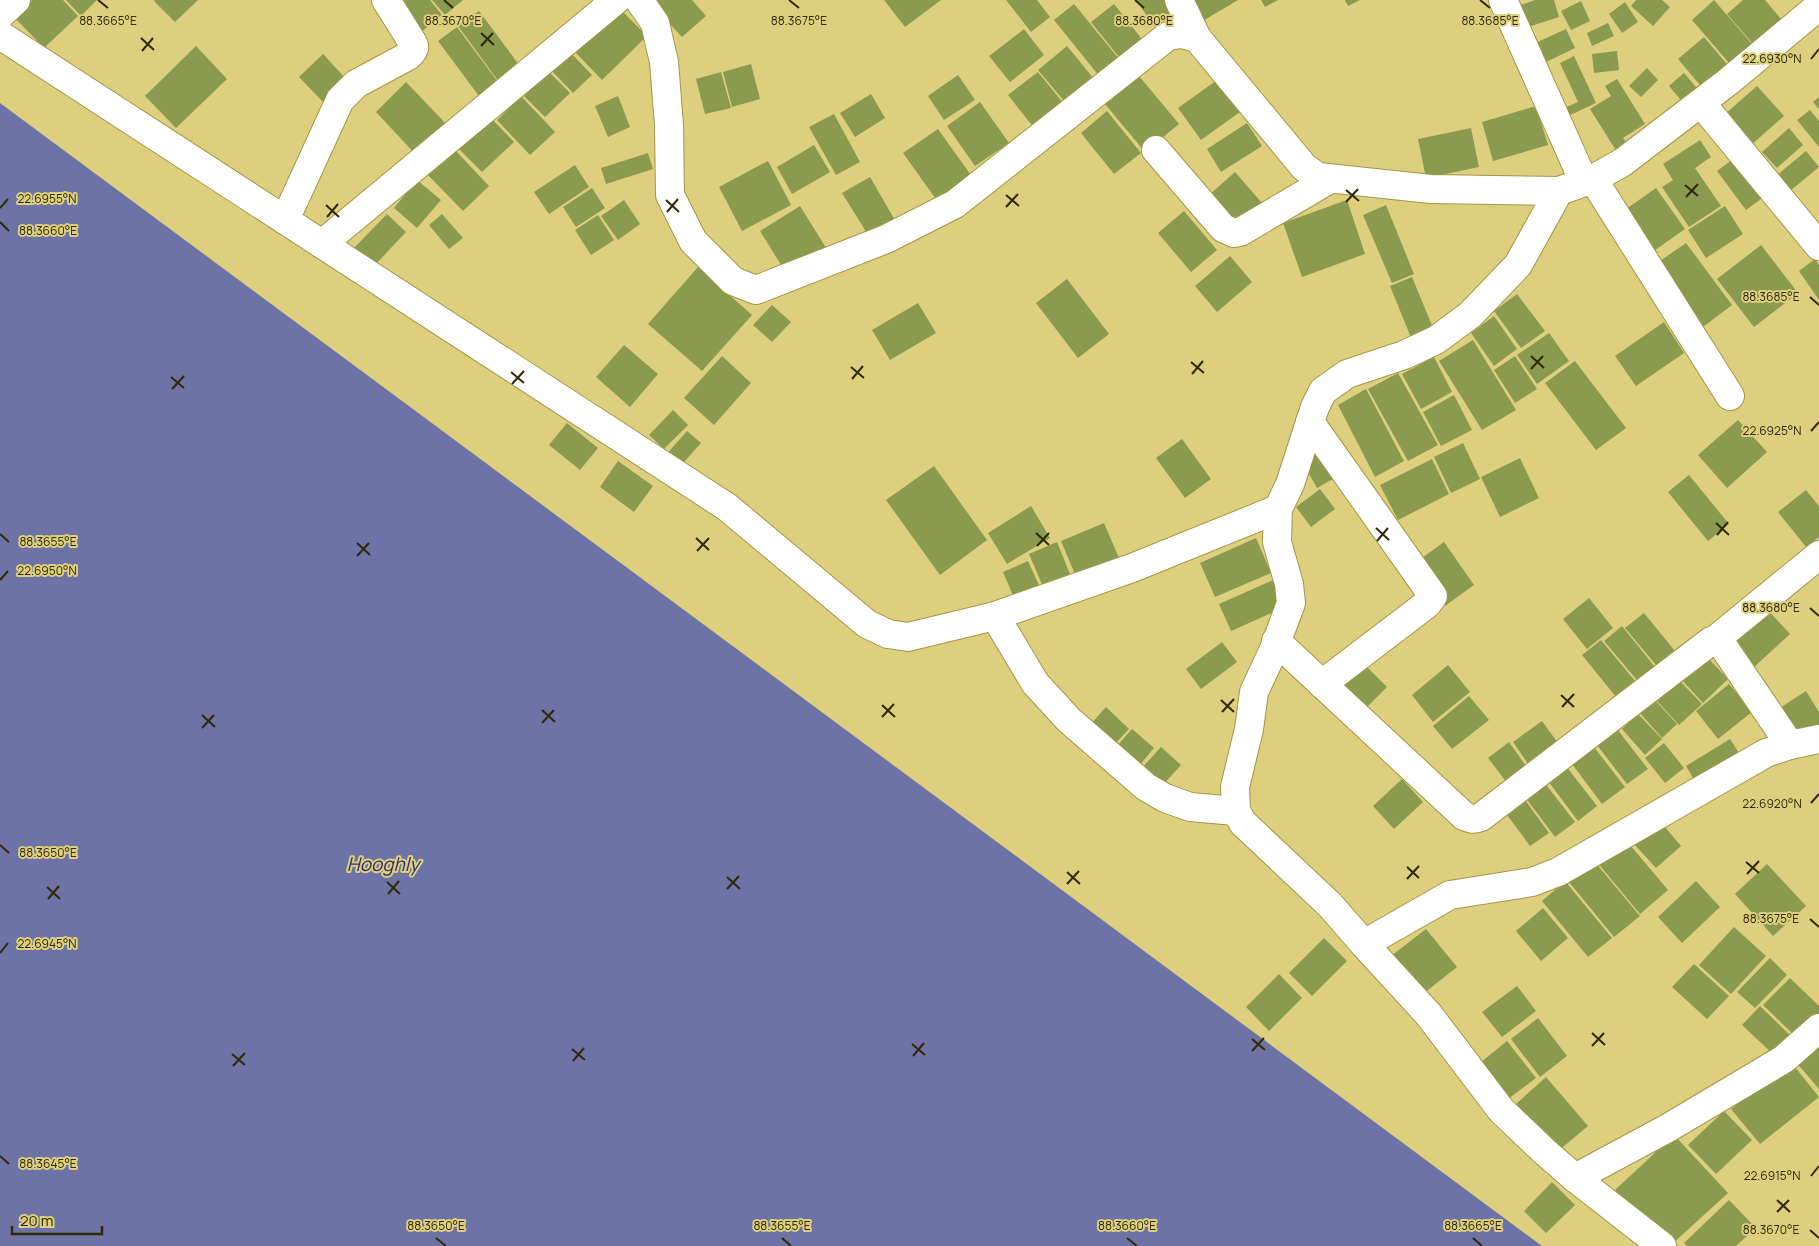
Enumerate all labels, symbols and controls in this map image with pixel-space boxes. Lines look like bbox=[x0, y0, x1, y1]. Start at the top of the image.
text: 88.3665°E bbox=[79, 12, 137, 29]
text: 88.3670°E bbox=[425, 12, 481, 29]
text: 88.3675°E bbox=[771, 12, 827, 29]
text: 88.3680°E bbox=[1115, 12, 1173, 29]
text: 88.3685°E bbox=[1461, 12, 1519, 29]
text: 22.6930°N bbox=[1742, 50, 1802, 67]
text: 22.6955°N bbox=[18, 190, 76, 207]
text: 88.3660°E bbox=[19, 222, 77, 239]
text: 88.3685°E bbox=[1742, 288, 1800, 305]
text: 22.6925°N bbox=[1743, 422, 1801, 439]
text: 88.3655°E bbox=[19, 533, 77, 550]
text: 22.6950°N bbox=[17, 562, 77, 579]
text: 88.3680°E bbox=[1742, 599, 1800, 616]
text: 22.6920°N bbox=[1742, 795, 1802, 812]
text: 88.3650°E bbox=[19, 844, 77, 861]
water label: Hooghly bbox=[347, 851, 422, 877]
text: 88.3675°E bbox=[1743, 910, 1799, 927]
text: 22.6945°N bbox=[17, 935, 77, 952]
text: 88.3645°E bbox=[19, 1155, 77, 1172]
text: 22.6915°N bbox=[1744, 1167, 1800, 1184]
scale bar bbox=[12, 1204, 102, 1236]
text: 20 m bbox=[20, 1210, 53, 1231]
text: 88.3650°E bbox=[407, 1217, 465, 1234]
text: 88.3655°E bbox=[753, 1217, 811, 1234]
text: 88.3660°E bbox=[1098, 1217, 1156, 1234]
text: 88.3665°E bbox=[1444, 1217, 1502, 1234]
text: 88.3670°E bbox=[1743, 1221, 1799, 1238]

